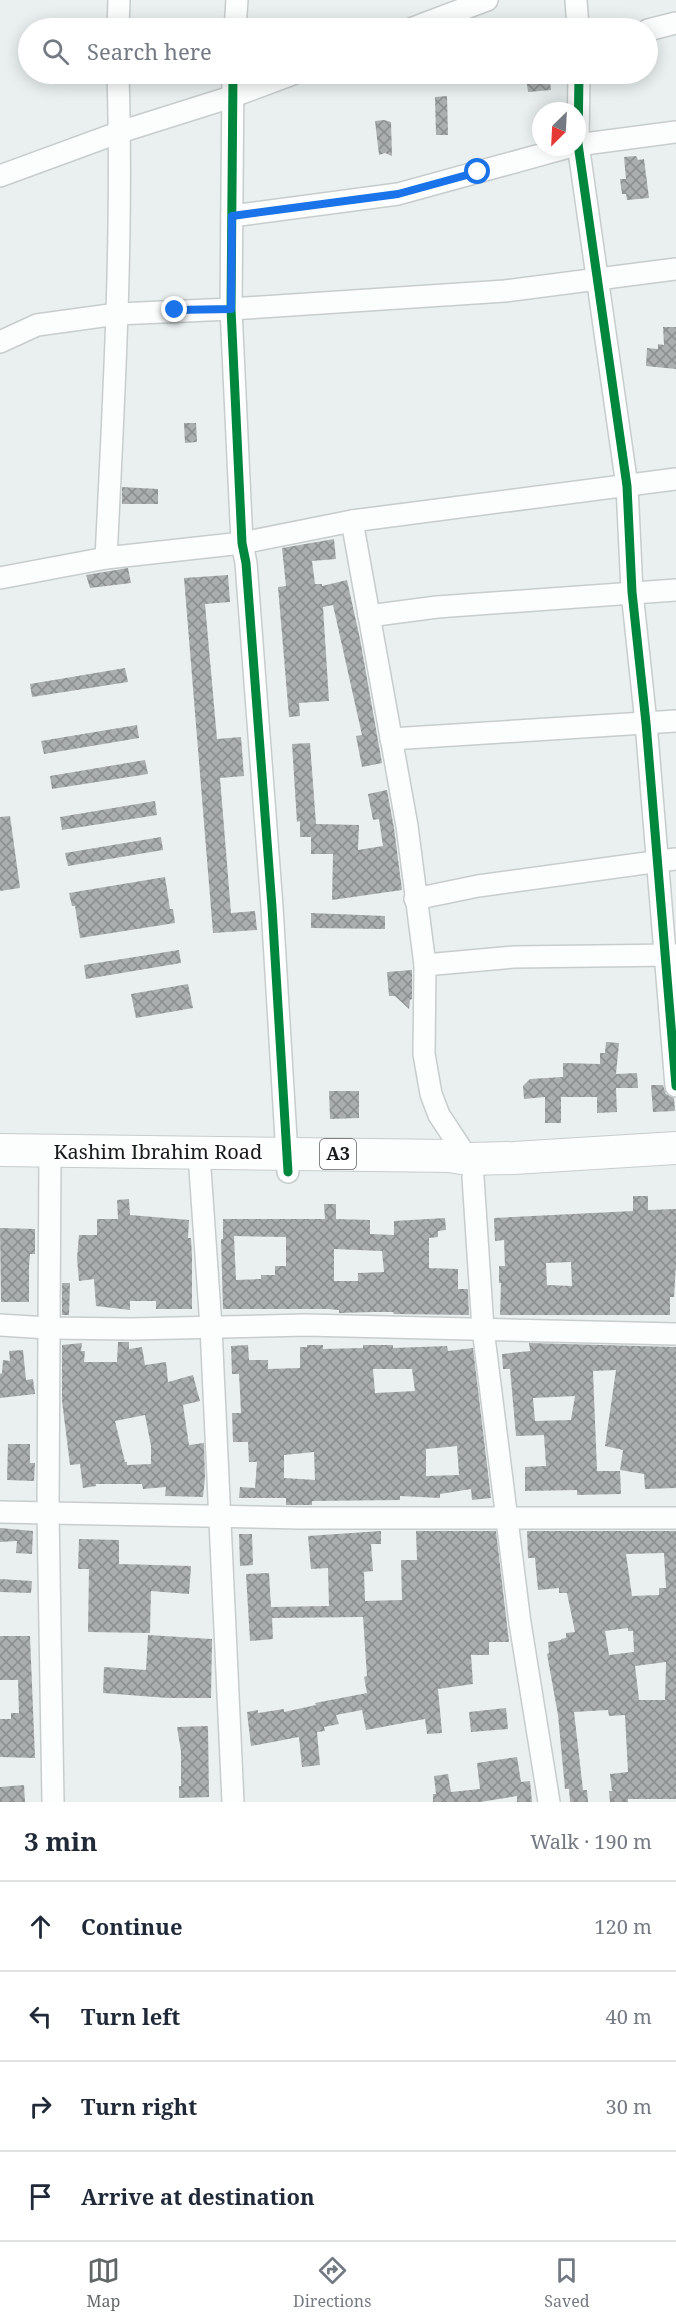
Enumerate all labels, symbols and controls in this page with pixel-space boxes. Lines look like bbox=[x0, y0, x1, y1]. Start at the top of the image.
search box bbox=[18, 18, 658, 84]
icon: search bbox=[39, 35, 72, 68]
text: Search here bbox=[87, 36, 212, 66]
north arrow bbox=[532, 102, 586, 156]
route start bbox=[464, 158, 490, 184]
route end bbox=[161, 296, 187, 322]
street label: Kashim Ibrahim Road bbox=[54, 1138, 262, 1165]
road number: A3 bbox=[320, 1139, 356, 1169]
text: 3 min bbox=[24, 1823, 98, 1859]
text: Walk · 190 m bbox=[530, 1828, 652, 1855]
icon: ahead bbox=[24, 1910, 57, 1943]
text: Continue bbox=[81, 1911, 183, 1941]
text: 120 m bbox=[594, 1913, 652, 1940]
icon: left bbox=[24, 2000, 57, 2033]
text: Turn left bbox=[81, 2001, 180, 2031]
text: 40 m bbox=[606, 2003, 652, 2030]
icon: right bbox=[24, 2090, 57, 2123]
text: Turn right bbox=[81, 2091, 197, 2121]
text: 30 m bbox=[606, 2093, 652, 2120]
icon: arrive bbox=[24, 2180, 57, 2213]
text: Arrive at destination bbox=[81, 2181, 315, 2211]
tab: Map bbox=[86, 2254, 120, 2312]
tab: Directions bbox=[293, 2254, 371, 2312]
tab: Saved bbox=[544, 2254, 590, 2312]

